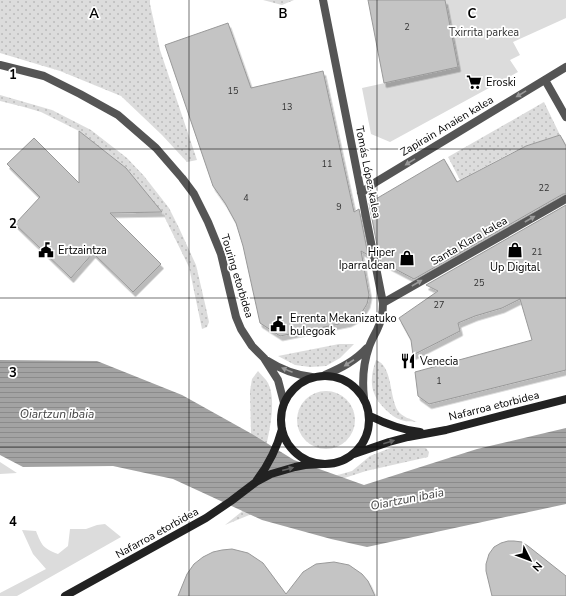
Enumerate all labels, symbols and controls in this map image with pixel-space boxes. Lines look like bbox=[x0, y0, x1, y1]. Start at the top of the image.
text: A bbox=[89, 5, 99, 23]
text: B bbox=[279, 5, 288, 23]
text: C bbox=[468, 5, 477, 23]
house number: 2 bbox=[404, 21, 410, 33]
park label: Txirrita parkea bbox=[449, 25, 519, 40]
text: 1 bbox=[9, 66, 17, 84]
supermarket icon: Eroski bbox=[465, 73, 483, 91]
place label: Eroski bbox=[486, 75, 516, 90]
house number: 15 bbox=[228, 85, 238, 97]
one-way arrow bbox=[515, 91, 527, 98]
street label: Zapirain Anaien kalea bbox=[398, 92, 497, 160]
house number: 13 bbox=[282, 101, 292, 113]
street label: Tomás López kalea bbox=[352, 125, 384, 220]
house number: 11 bbox=[322, 158, 332, 170]
one-way arrow bbox=[405, 158, 415, 166]
house number: 22 bbox=[539, 182, 549, 194]
house number: 4 bbox=[243, 192, 249, 204]
house number: 9 bbox=[336, 201, 342, 213]
street label: Santa Klara kalea bbox=[428, 213, 510, 269]
text: 2 bbox=[9, 215, 17, 233]
one-way arrow bbox=[524, 216, 536, 223]
street label: Touring etorbidea bbox=[217, 232, 257, 320]
public building icon: Ertzaintza bbox=[37, 241, 55, 259]
shop icon: Up Digital bbox=[506, 241, 524, 259]
place label: Ertzaintza bbox=[58, 243, 107, 258]
place label: Hiper Iparraldean bbox=[339, 245, 395, 273]
house number: 21 bbox=[532, 246, 542, 258]
shop icon: Hiper Iparraldean bbox=[398, 249, 416, 267]
place label: Up Digital bbox=[490, 260, 541, 275]
house number: 25 bbox=[474, 277, 484, 289]
one-way arrow bbox=[411, 280, 423, 287]
house number: 27 bbox=[434, 299, 444, 311]
place label: Errenta Mekanizatuko bulegoak bbox=[290, 311, 397, 339]
public building icon: Errenta Mekanizatuko bulegoak bbox=[269, 315, 287, 333]
restaurant icon: Venecia bbox=[399, 352, 417, 370]
place label: Venecia bbox=[419, 354, 459, 369]
one-way arrow bbox=[344, 359, 354, 367]
text: 3 bbox=[9, 364, 17, 382]
one-way arrow bbox=[281, 367, 293, 373]
house number: 1 bbox=[436, 375, 442, 387]
street label: Nafarroa etorbidea bbox=[447, 387, 541, 424]
water label: Oiartzun ibaia bbox=[20, 406, 94, 422]
one-way arrow bbox=[383, 439, 395, 445]
one-way arrow bbox=[282, 465, 294, 471]
water label: Oiartzun ibaia bbox=[369, 484, 445, 514]
street label: Nafarroa etorbidea bbox=[113, 504, 201, 562]
text: 4 bbox=[9, 513, 17, 531]
north arrow bbox=[510, 540, 550, 580]
text: N bbox=[529, 558, 545, 574]

